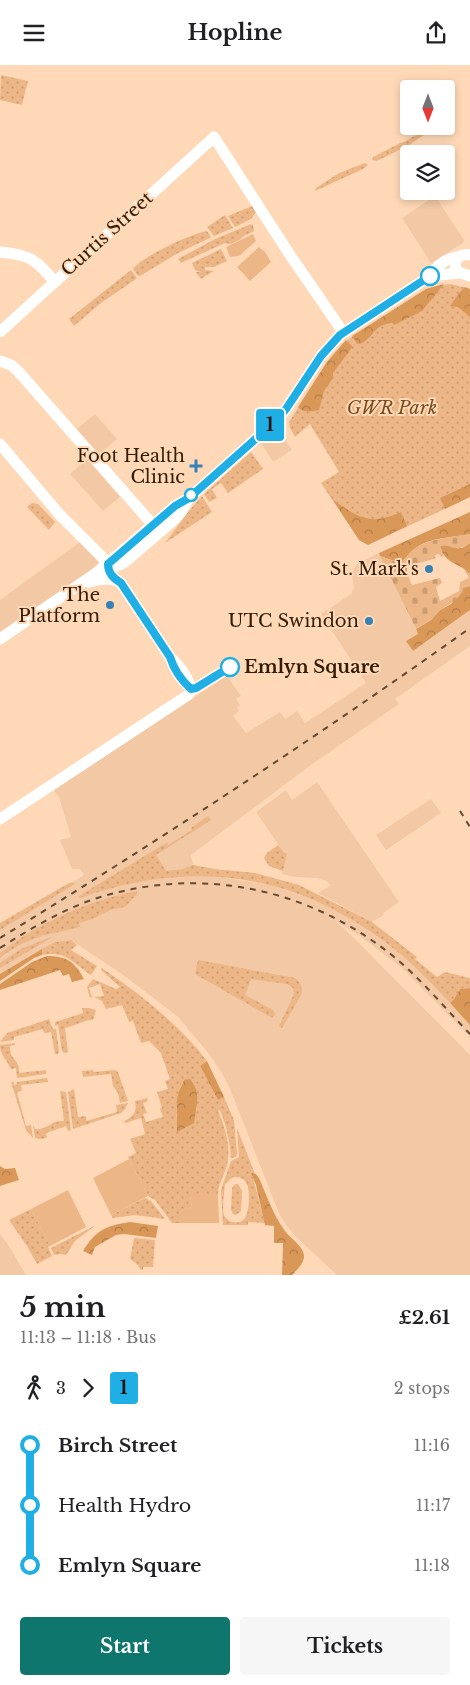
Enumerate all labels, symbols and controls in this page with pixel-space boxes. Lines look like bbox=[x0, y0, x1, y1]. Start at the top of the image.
icon: menu bbox=[20, 19, 48, 47]
text: Hopline bbox=[188, 19, 282, 46]
icon: share bbox=[422, 19, 450, 47]
north arrow bbox=[400, 80, 455, 135]
map controls bbox=[400, 80, 455, 200]
button: layers bbox=[400, 145, 455, 200]
street label: Curtis Street bbox=[57, 187, 157, 281]
unlabelled marker bbox=[420, 266, 440, 286]
park label: GWR Park bbox=[347, 397, 437, 419]
line badge: 1 bbox=[254, 409, 286, 441]
text: 1 bbox=[266, 414, 274, 436]
place label: Foot Health Clinic bbox=[77, 445, 185, 488]
marker: Foot Health Clinic bbox=[189, 459, 203, 473]
unlabelled marker bbox=[184, 488, 198, 502]
place label: St. Mark's bbox=[330, 558, 419, 580]
marker: St. Mark's bbox=[423, 563, 435, 575]
place label: The Platform bbox=[18, 584, 100, 627]
marker: The Platform bbox=[104, 599, 116, 611]
place label: UTC Swindon bbox=[228, 610, 359, 632]
marker: UTC Swindon bbox=[363, 615, 375, 627]
place label: Emlyn Square bbox=[244, 656, 380, 678]
marker: Emlyn Square bbox=[220, 657, 240, 677]
text: 5 min bbox=[20, 1290, 106, 1325]
text: £2.61 bbox=[398, 1306, 450, 1329]
text: 11:13 – 11:18 · Bus bbox=[20, 1327, 156, 1347]
icon: walk bbox=[20, 1374, 48, 1402]
icon: forward bbox=[74, 1374, 102, 1402]
text: 1 bbox=[120, 1377, 128, 1399]
text: 3 bbox=[56, 1378, 66, 1398]
text: 2 stops bbox=[394, 1378, 450, 1398]
text: Birch Street bbox=[58, 1434, 177, 1457]
text: 11:16 bbox=[414, 1435, 450, 1455]
text: Health Hydro bbox=[58, 1494, 191, 1517]
text: 11:17 bbox=[416, 1495, 450, 1515]
text: Emlyn Square bbox=[58, 1554, 201, 1577]
text: 11:18 bbox=[414, 1555, 450, 1575]
button: Start bbox=[20, 1617, 230, 1675]
button: Tickets bbox=[240, 1617, 450, 1675]

